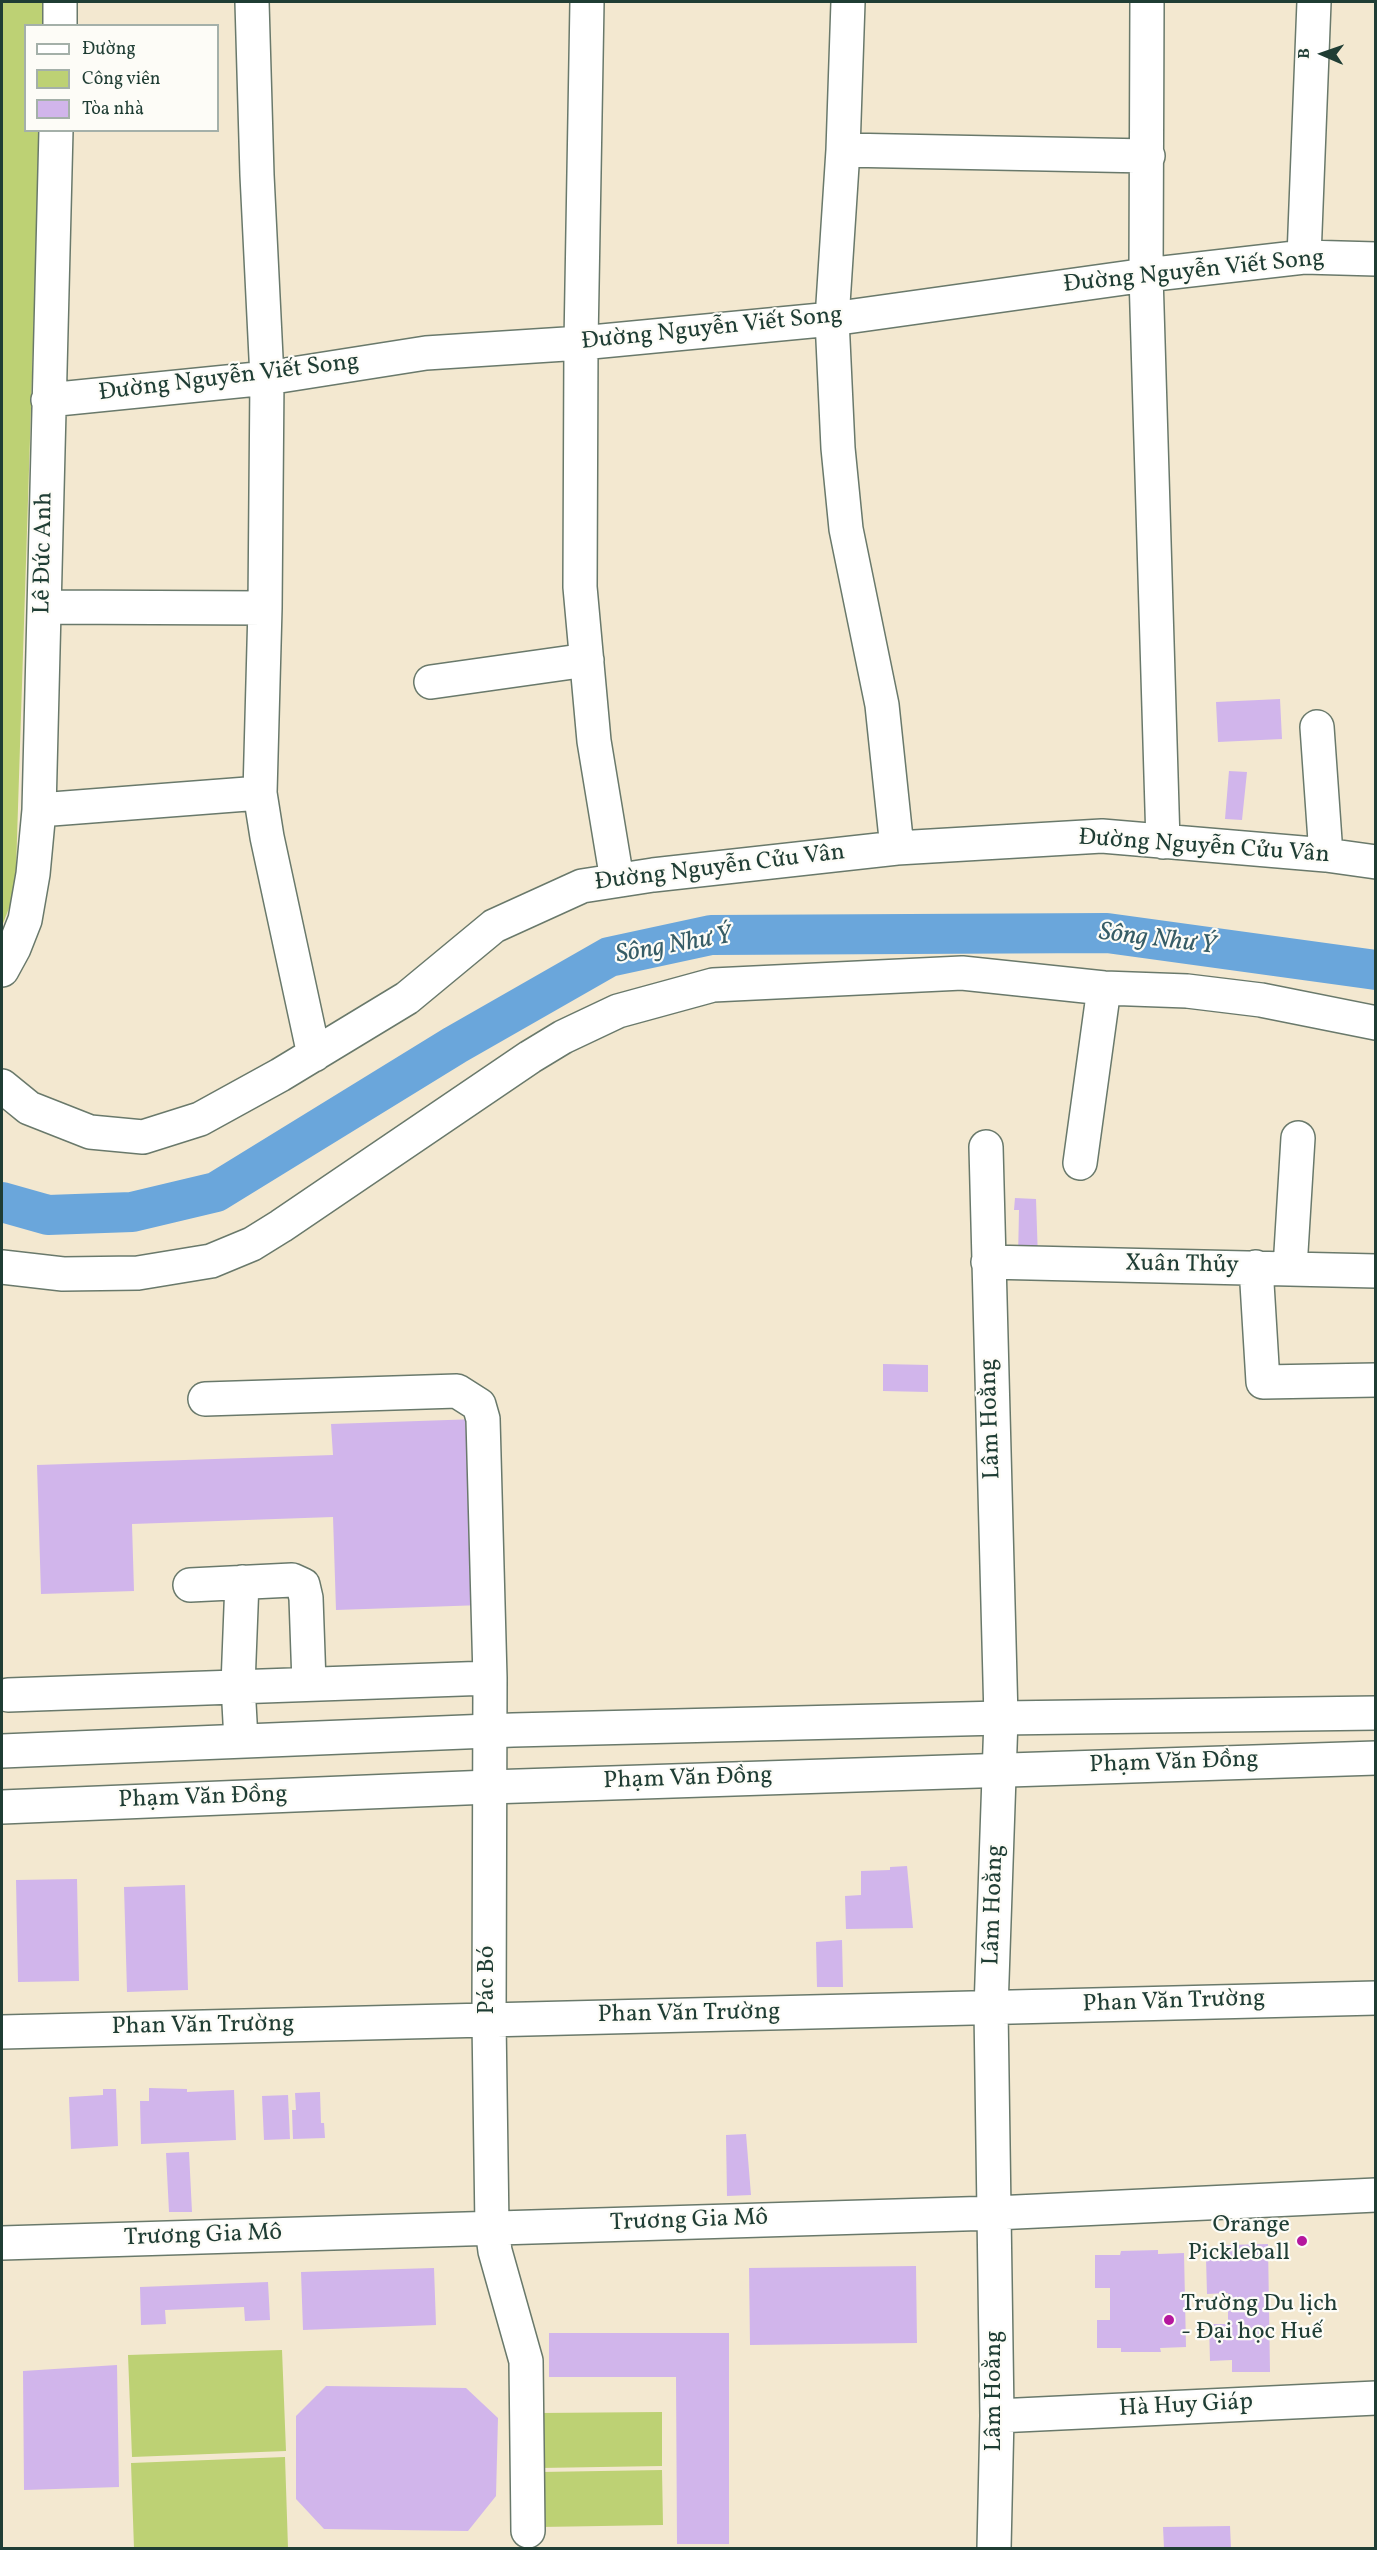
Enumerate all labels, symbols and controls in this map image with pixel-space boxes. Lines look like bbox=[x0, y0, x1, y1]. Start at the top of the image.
legend bbox=[24, 24, 219, 132]
north arrow bbox=[1293, 24, 1353, 84]
text: Đường bbox=[82, 37, 136, 62]
text: B bbox=[1294, 48, 1316, 59]
text: Công viên bbox=[82, 67, 161, 92]
text: Tòa nhà bbox=[82, 97, 144, 122]
street label: Đường Nguyễn Viết Song bbox=[1062, 245, 1326, 301]
street label: Đường Nguyễn Viết Song bbox=[580, 302, 844, 358]
street label: Đường Nguyễn Viết Song bbox=[97, 349, 361, 409]
street label: Lê Đức Anh bbox=[30, 492, 60, 614]
street label: Đường Nguyễn Cửu Vân bbox=[1077, 825, 1331, 871]
street label: Đường Nguyễn Cửu Vân bbox=[593, 839, 847, 899]
water label: Sông Như Ý bbox=[1097, 918, 1217, 964]
water label: Sông Như Ý bbox=[614, 921, 734, 973]
street label: Xuân Thủy bbox=[1125, 1251, 1239, 1281]
street label: Lâm Hoằng bbox=[976, 1358, 1008, 1480]
street label: Phạm Văn Đồng bbox=[1089, 1747, 1259, 1781]
street label: Phạm Văn Đồng bbox=[603, 1763, 773, 1797]
street label: Phạm Văn Đồng bbox=[118, 1782, 288, 1816]
street label: Lâm Hoằng bbox=[979, 1844, 1011, 1966]
street label: Pác Bó bbox=[475, 1945, 503, 2015]
street label: Phan Văn Trường bbox=[1082, 1985, 1266, 2021]
street label: Phan Văn Trường bbox=[597, 1999, 781, 2031]
street label: Phan Văn Trường bbox=[111, 2011, 295, 2043]
street label: Trương Gia Mô bbox=[609, 2205, 769, 2239]
place label: Orange Pickleball bbox=[1188, 2213, 1290, 2269]
street label: Trương Gia Mô bbox=[123, 2220, 283, 2254]
marker: Orange Pickleball bbox=[1295, 2234, 1309, 2248]
place label: Trường Du lịch - Đại học Huế bbox=[1181, 2292, 1338, 2348]
marker: Trường Du lịch - Đại học Huế bbox=[1162, 2313, 1176, 2327]
street label: Lâm Hoằng bbox=[982, 2331, 1010, 2451]
street label: Hà Huy Giáp bbox=[1118, 2389, 1254, 2425]

